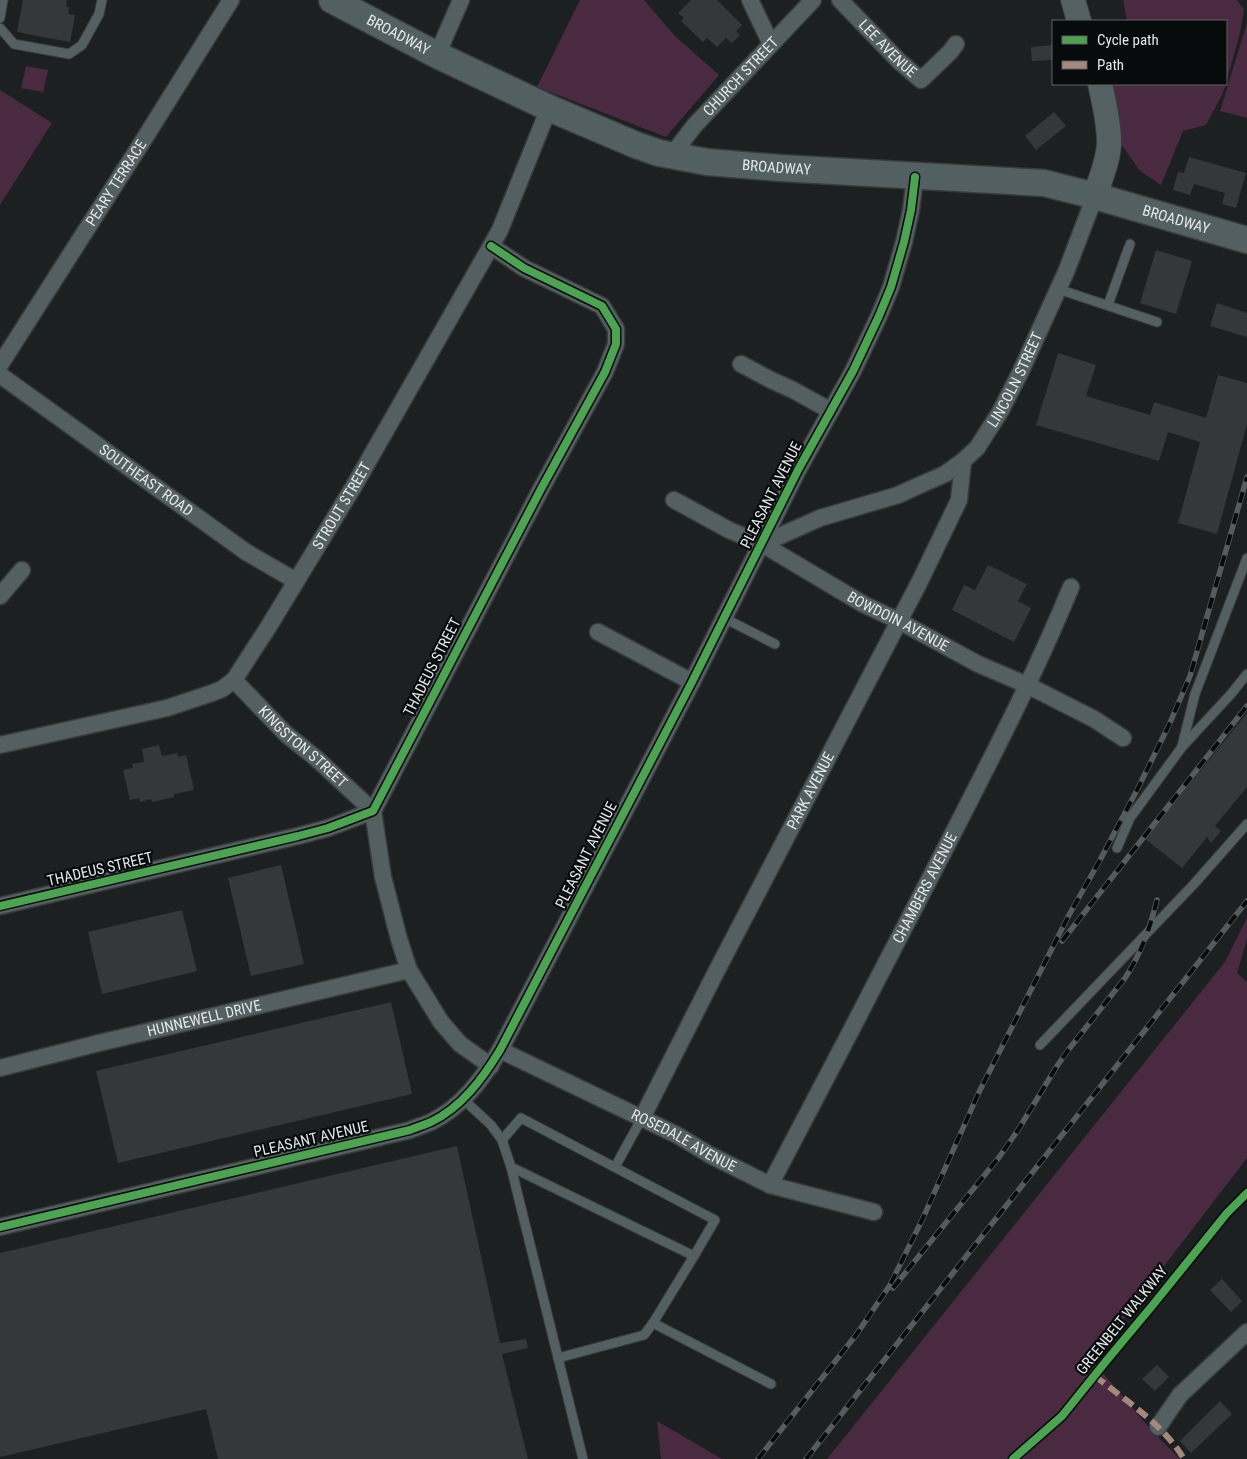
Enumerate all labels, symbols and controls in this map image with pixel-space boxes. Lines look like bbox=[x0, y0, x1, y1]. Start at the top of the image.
street label: BROADWAY bbox=[364, 11, 433, 59]
street label: LEE AVENUE bbox=[855, 16, 920, 81]
legend bbox=[1052, 20, 1227, 85]
text: Cycle path bbox=[1097, 31, 1159, 49]
street label: CHURCH STREET bbox=[699, 33, 783, 120]
text: Path bbox=[1097, 56, 1124, 74]
street label: PEARY TERRACE bbox=[82, 136, 150, 229]
street label: BROADWAY bbox=[741, 156, 812, 179]
street label: BROADWAY bbox=[1140, 201, 1212, 238]
street label: LINCOLN STREET bbox=[984, 329, 1046, 431]
street label: PLEASANT AVENUE bbox=[736, 439, 806, 551]
street label: SOUTHEAST ROAD bbox=[96, 440, 197, 520]
street label: STROUT STREET bbox=[309, 459, 375, 553]
street label: BOWDOIN AVENUE bbox=[844, 588, 952, 655]
street label: THADEUS STREET bbox=[399, 615, 465, 719]
street label: KINGSTON STREET bbox=[255, 702, 351, 792]
street label: PARK AVENUE bbox=[783, 749, 838, 833]
street label: PLEASANT AVENUE bbox=[551, 799, 621, 911]
street label: CHAMBERS AVENUE bbox=[889, 830, 961, 946]
street label: THADEUS STREET bbox=[45, 848, 155, 890]
street label: HUNNEWELL DRIVE bbox=[145, 996, 263, 1040]
street label: ROSEDALE AVENUE bbox=[628, 1105, 739, 1176]
street label: PLEASANT AVENUE bbox=[252, 1117, 370, 1161]
street label: GREENBELT WALKWAY bbox=[1073, 1262, 1171, 1378]

